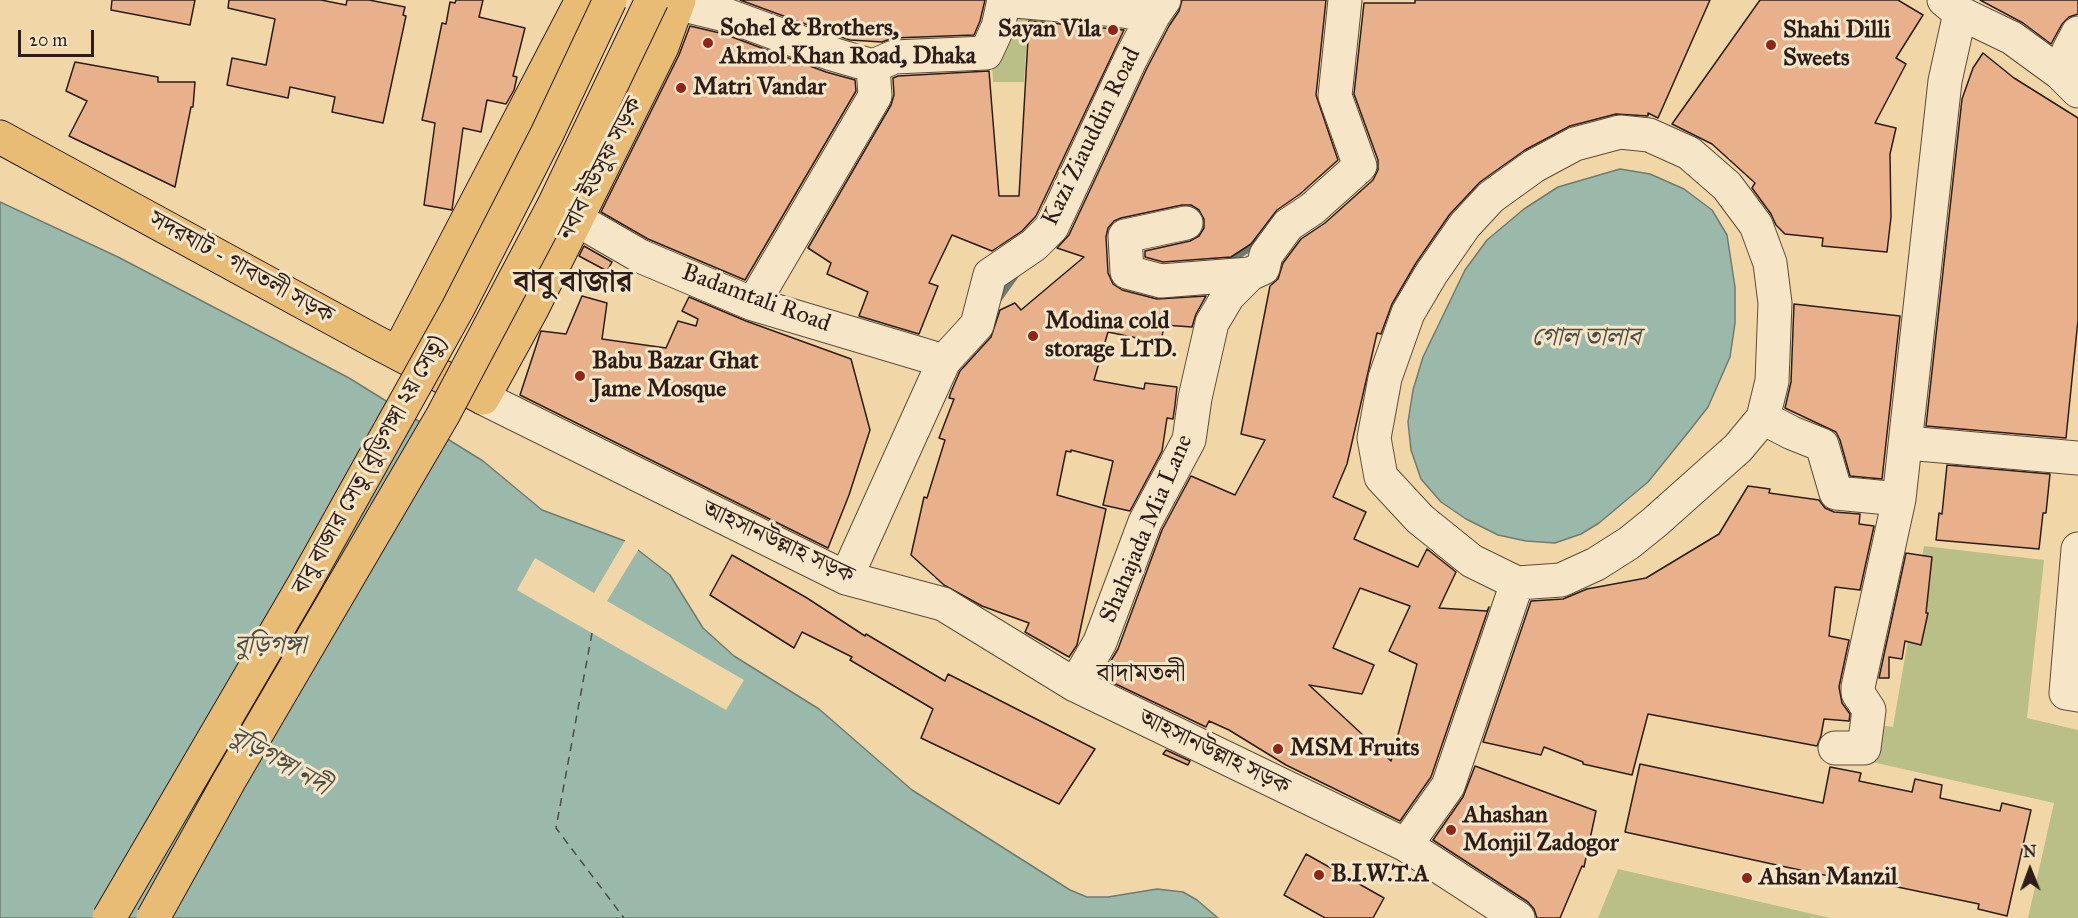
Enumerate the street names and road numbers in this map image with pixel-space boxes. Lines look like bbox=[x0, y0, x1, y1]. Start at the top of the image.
street label: Kazi Ziauddin Road bbox=[1036, 43, 1148, 231]
street label: নবাব ইউসুফ সড়ক bbox=[553, 93, 649, 245]
street label: সদরঘাট - গাবতলী সড়ক bbox=[144, 205, 338, 331]
street label: Badamtali Road bbox=[678, 259, 834, 339]
street label: বাবু বাজার সেতু (বুড়িগঙ্গা ২য় সেতু) bbox=[287, 330, 453, 600]
street label: Shahajada Mia Lane bbox=[1094, 431, 1200, 627]
street label: আহসানউল্লাহ সড়ক bbox=[697, 495, 859, 591]
street label: আহসানউল্লাহ সড়ক bbox=[1134, 704, 1294, 802]

